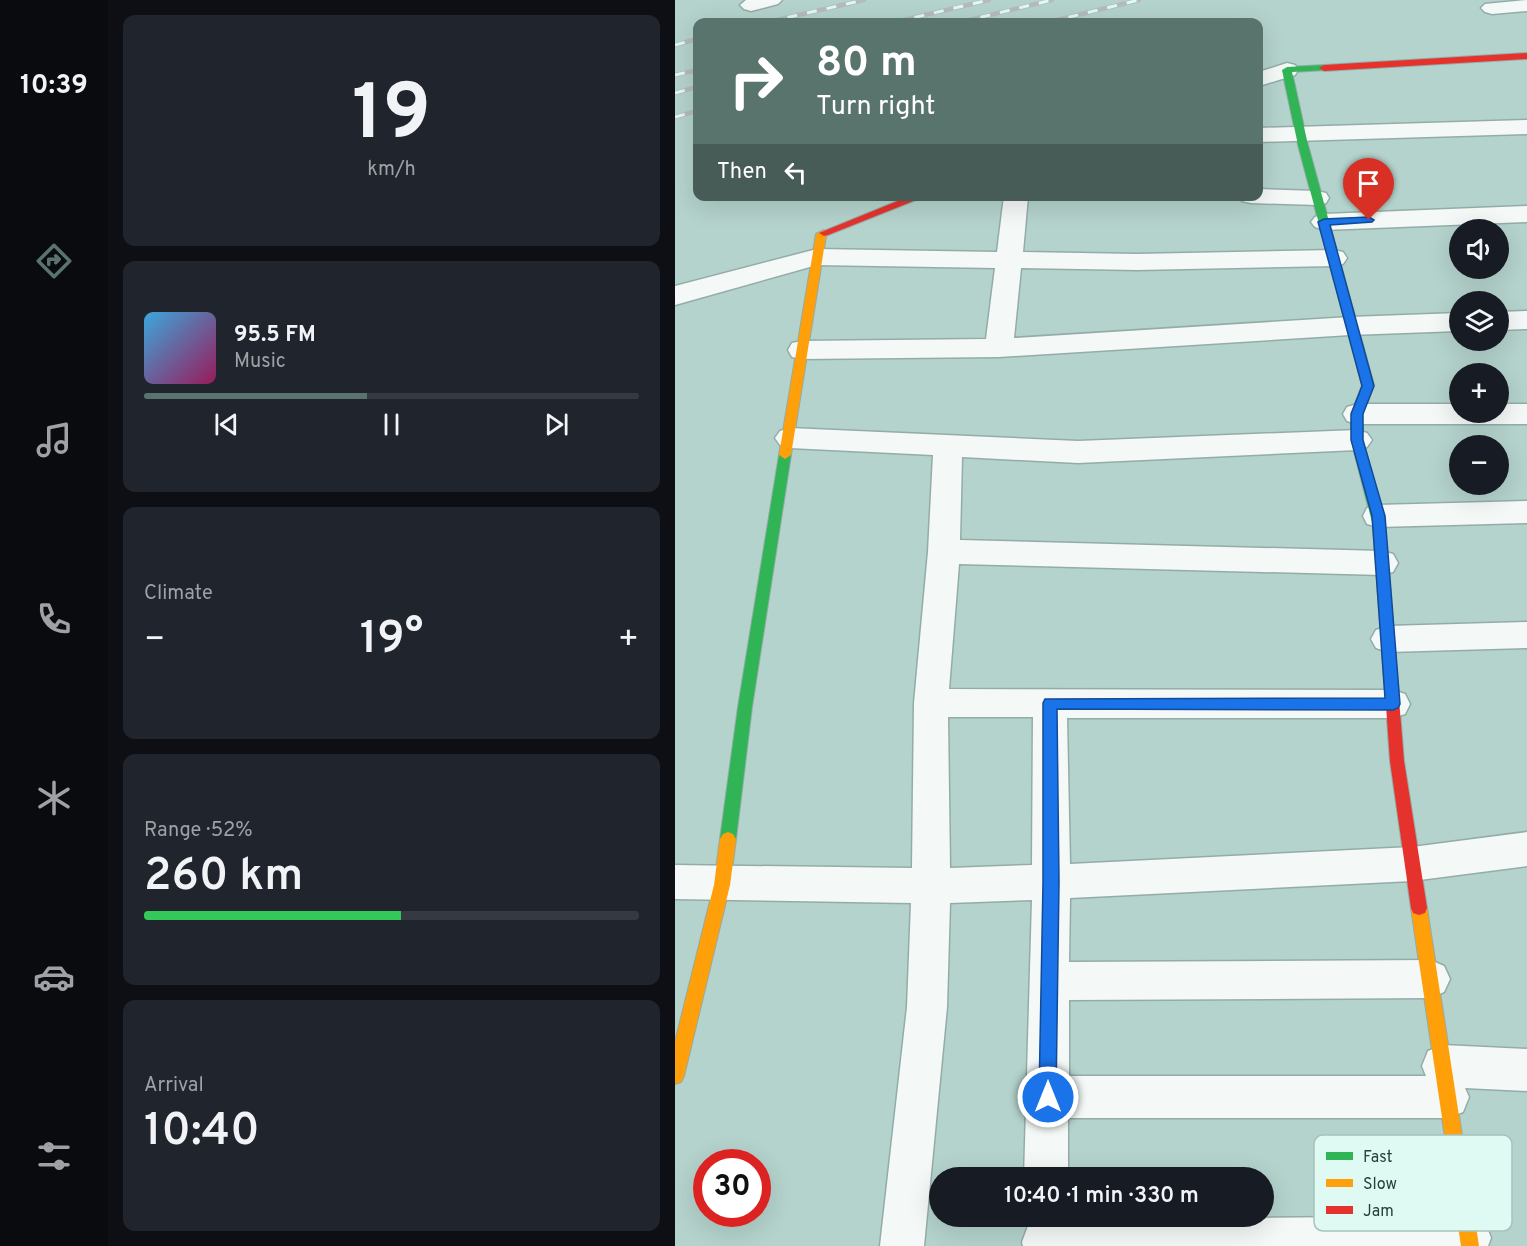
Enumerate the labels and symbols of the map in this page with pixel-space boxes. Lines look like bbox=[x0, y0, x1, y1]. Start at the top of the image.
pin bbox=[1343, 158, 1394, 220]
position arrow bbox=[1016, 1065, 1080, 1129]
legend bbox=[1314, 1135, 1512, 1231]
text: Fast bbox=[1363, 1148, 1393, 1168]
speed limit sign: 30 bbox=[693, 1149, 771, 1227]
text: Slow bbox=[1363, 1175, 1397, 1195]
text: Jam bbox=[1363, 1202, 1394, 1222]

